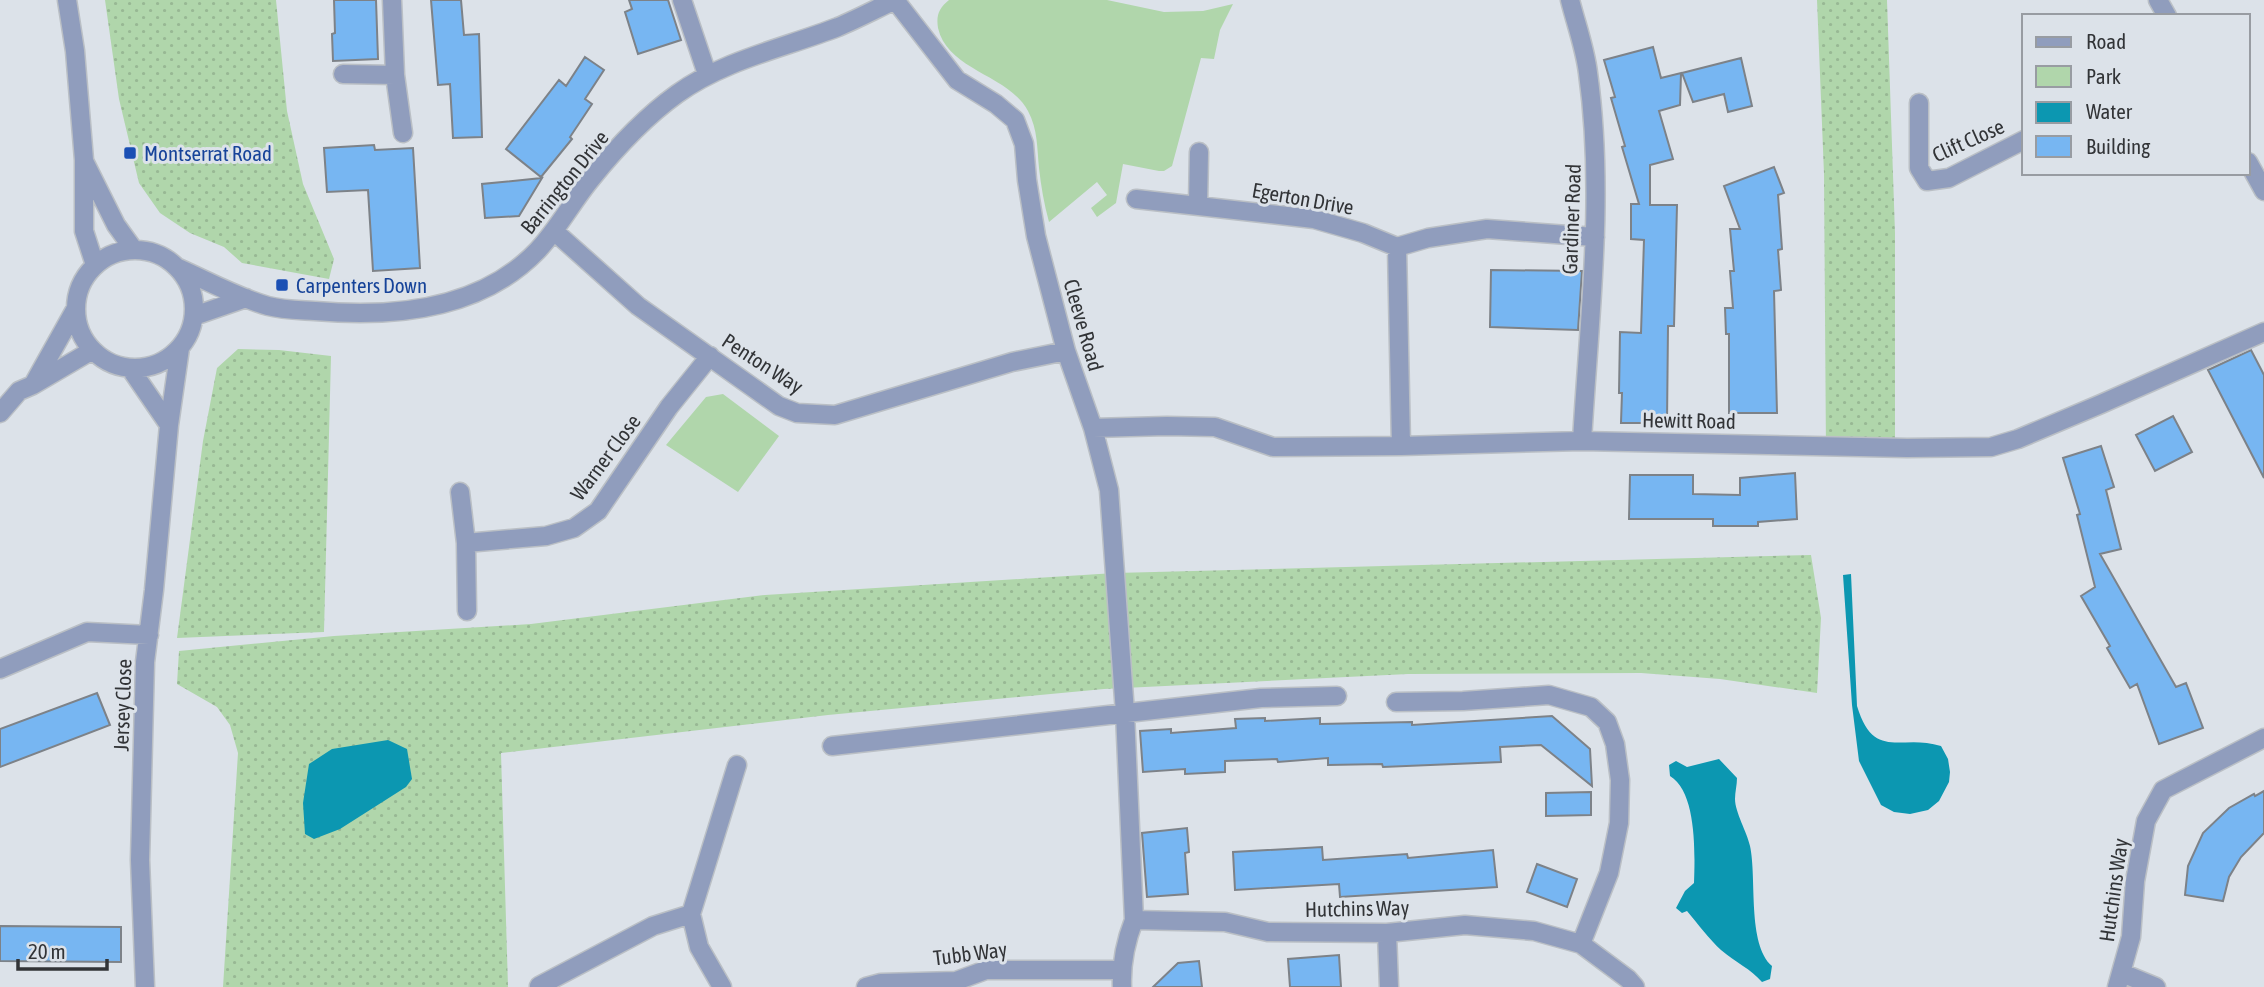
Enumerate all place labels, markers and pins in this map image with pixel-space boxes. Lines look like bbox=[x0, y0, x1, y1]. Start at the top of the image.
place label: Montserrat Road bbox=[144, 141, 272, 165]
marker: Montserrat Road bbox=[122, 145, 138, 161]
place label: Carpenters Down bbox=[296, 273, 427, 297]
marker: Carpenters Down bbox=[274, 277, 290, 293]

